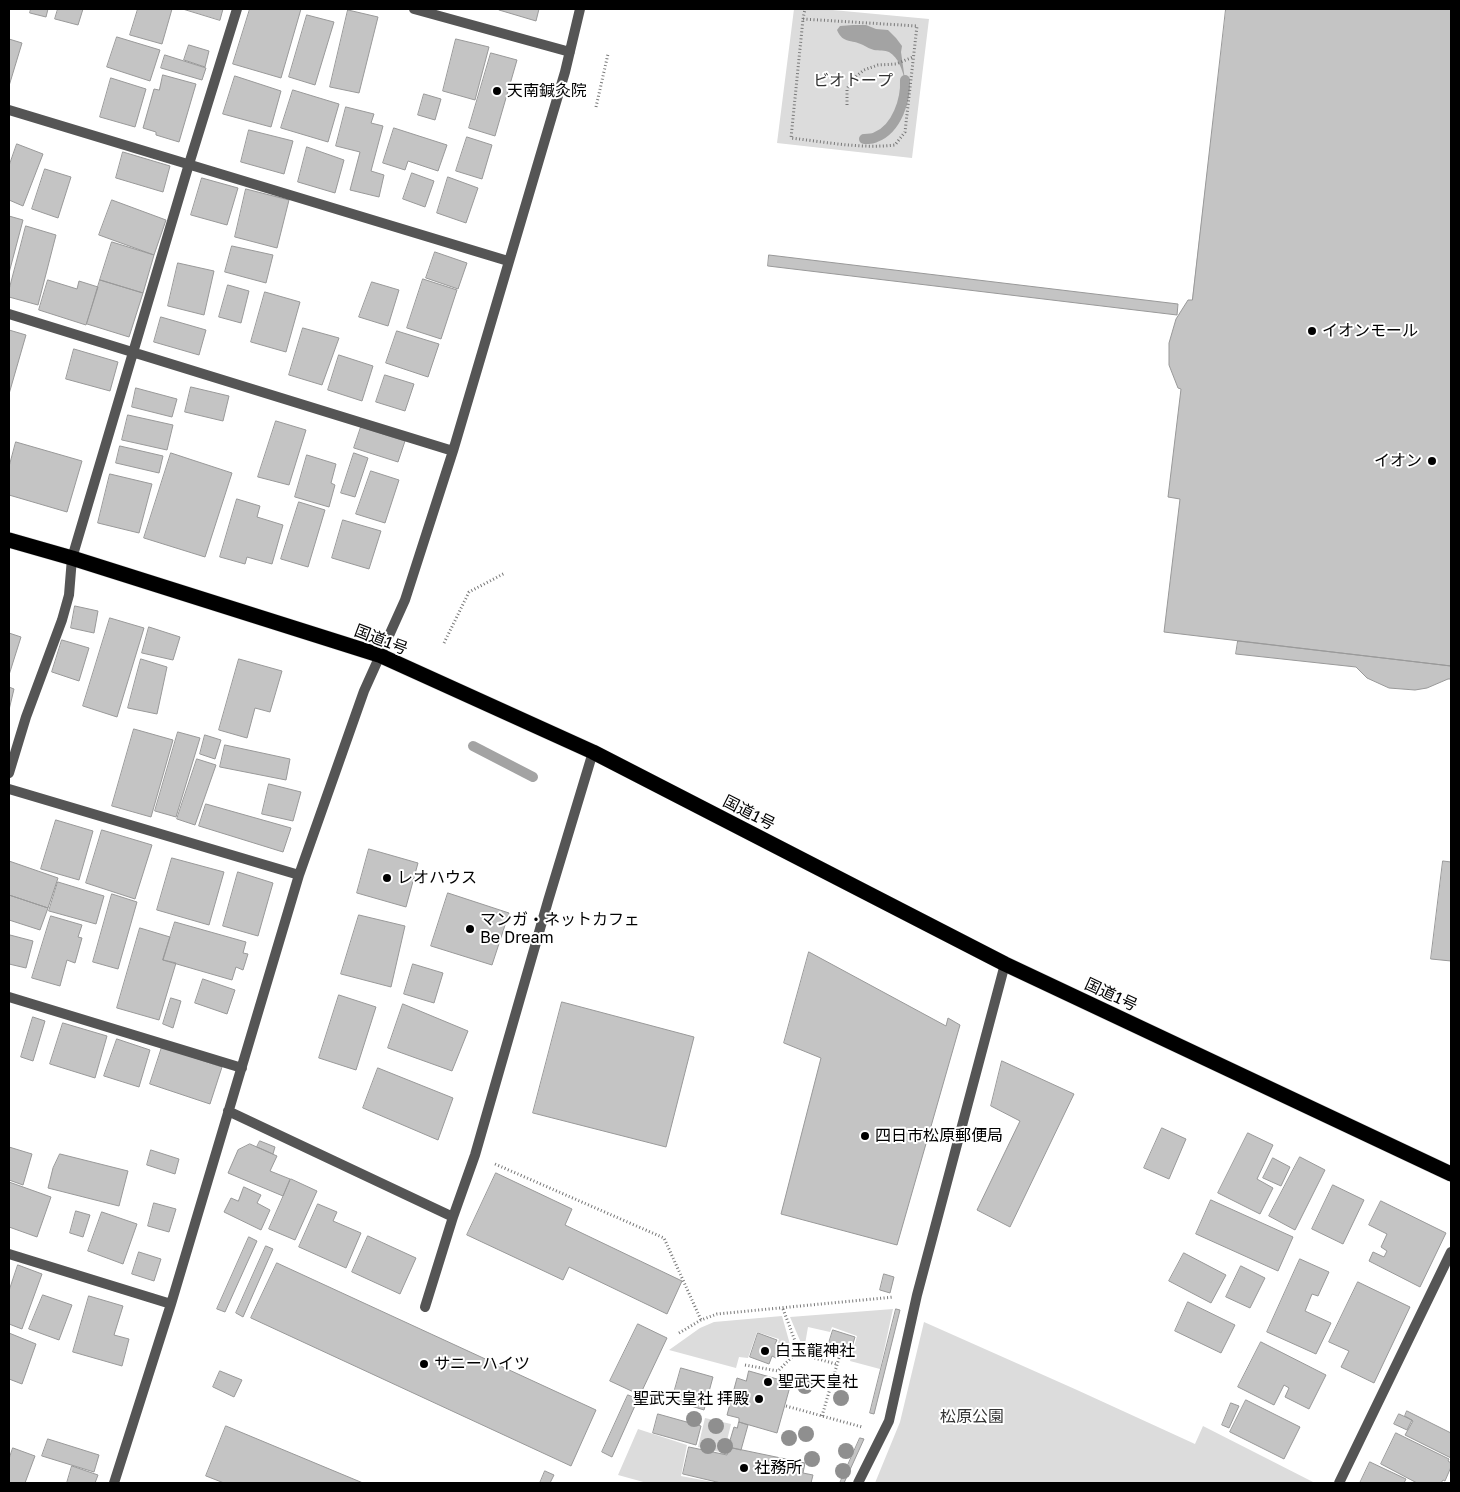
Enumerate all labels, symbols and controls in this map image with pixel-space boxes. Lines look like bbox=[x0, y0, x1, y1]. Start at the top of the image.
park label: ビオトープ bbox=[813, 71, 893, 91]
place label: 天南鍼灸院 bbox=[507, 81, 587, 101]
marker: 天南鍼灸院 bbox=[491, 85, 503, 97]
place label: イオンモール bbox=[1322, 321, 1418, 341]
marker: イオンモール bbox=[1306, 325, 1318, 337]
place label: イオン bbox=[1374, 451, 1422, 471]
marker: イオン bbox=[1426, 455, 1438, 467]
street label: 国道1号 bbox=[352, 621, 410, 659]
street label: 国道1号 bbox=[720, 792, 778, 834]
place label: レオハウス bbox=[397, 868, 477, 888]
marker: レオハウス bbox=[381, 872, 393, 884]
place label: マンガ・ネットカフェ Be Dream bbox=[480, 910, 640, 948]
marker: マンガ・ネットカフェ Be Dream bbox=[464, 923, 476, 935]
street label: 国道1号 bbox=[1082, 975, 1140, 1015]
place label: 四日市松原郵便局 bbox=[875, 1126, 1003, 1146]
marker: 四日市松原郵便局 bbox=[859, 1130, 871, 1142]
place label: 白玉龍神社 bbox=[775, 1341, 855, 1361]
marker: 白玉龍神社 bbox=[759, 1345, 771, 1357]
place label: サニーハイツ bbox=[434, 1354, 530, 1374]
marker: サニーハイツ bbox=[418, 1358, 430, 1370]
place label: 聖武天皇社 bbox=[778, 1372, 858, 1392]
marker: 聖武天皇社 bbox=[762, 1376, 774, 1388]
place label: 聖武天皇社 拝殿 bbox=[633, 1389, 749, 1409]
marker: 聖武天皇社 拝殿 bbox=[753, 1393, 765, 1405]
park label: 松原公園 bbox=[940, 1407, 1004, 1427]
place label: 社務所 bbox=[754, 1458, 802, 1478]
marker: 社務所 bbox=[738, 1462, 750, 1474]

